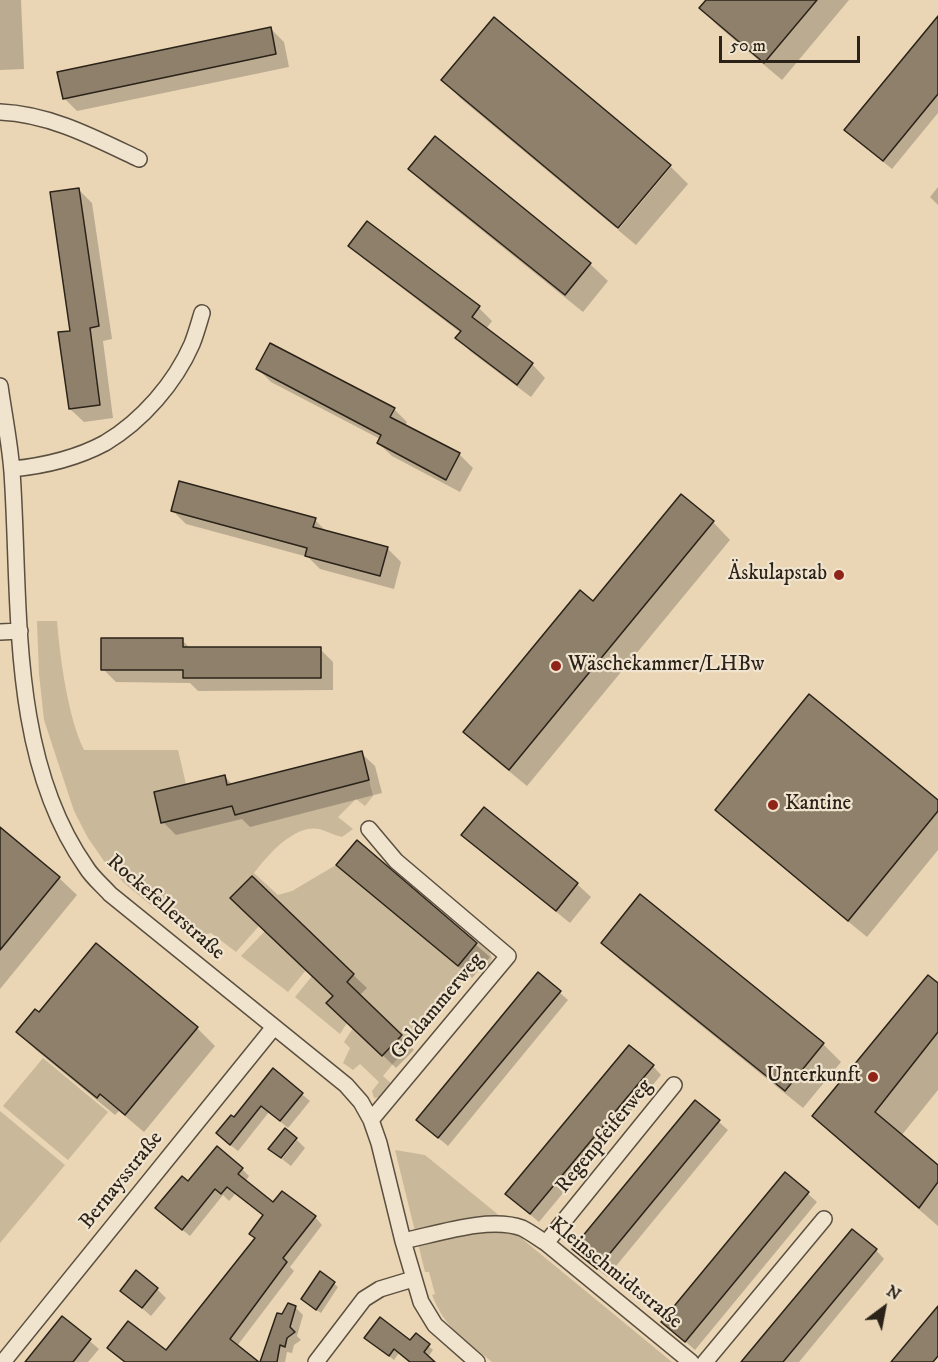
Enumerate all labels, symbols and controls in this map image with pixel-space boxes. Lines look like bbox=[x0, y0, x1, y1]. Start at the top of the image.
scale bar bbox=[722, 24, 863, 62]
text: 50 m bbox=[730, 35, 766, 57]
place label: Äskulapstab bbox=[728, 562, 827, 588]
marker: Äskulapstab bbox=[832, 568, 846, 582]
place label: Wäschekammer/LHBw bbox=[568, 653, 764, 679]
marker: Wäschekammer/LHBw bbox=[549, 659, 563, 673]
place label: Kantine bbox=[785, 792, 851, 818]
marker: Kantine bbox=[766, 798, 780, 812]
street label: Rockefellerstraße bbox=[101, 850, 229, 966]
street label: Goldammerweg bbox=[386, 949, 490, 1065]
place label: Unterkunft bbox=[766, 1064, 861, 1090]
marker: Unterkunft bbox=[866, 1070, 880, 1084]
street label: Regenpfeiferweg bbox=[551, 1075, 659, 1199]
street label: Bernaysstraße bbox=[75, 1127, 169, 1235]
street label: Kleinschmidtstraße bbox=[544, 1213, 686, 1335]
north arrow bbox=[854, 1278, 914, 1338]
text: N bbox=[883, 1281, 904, 1305]

